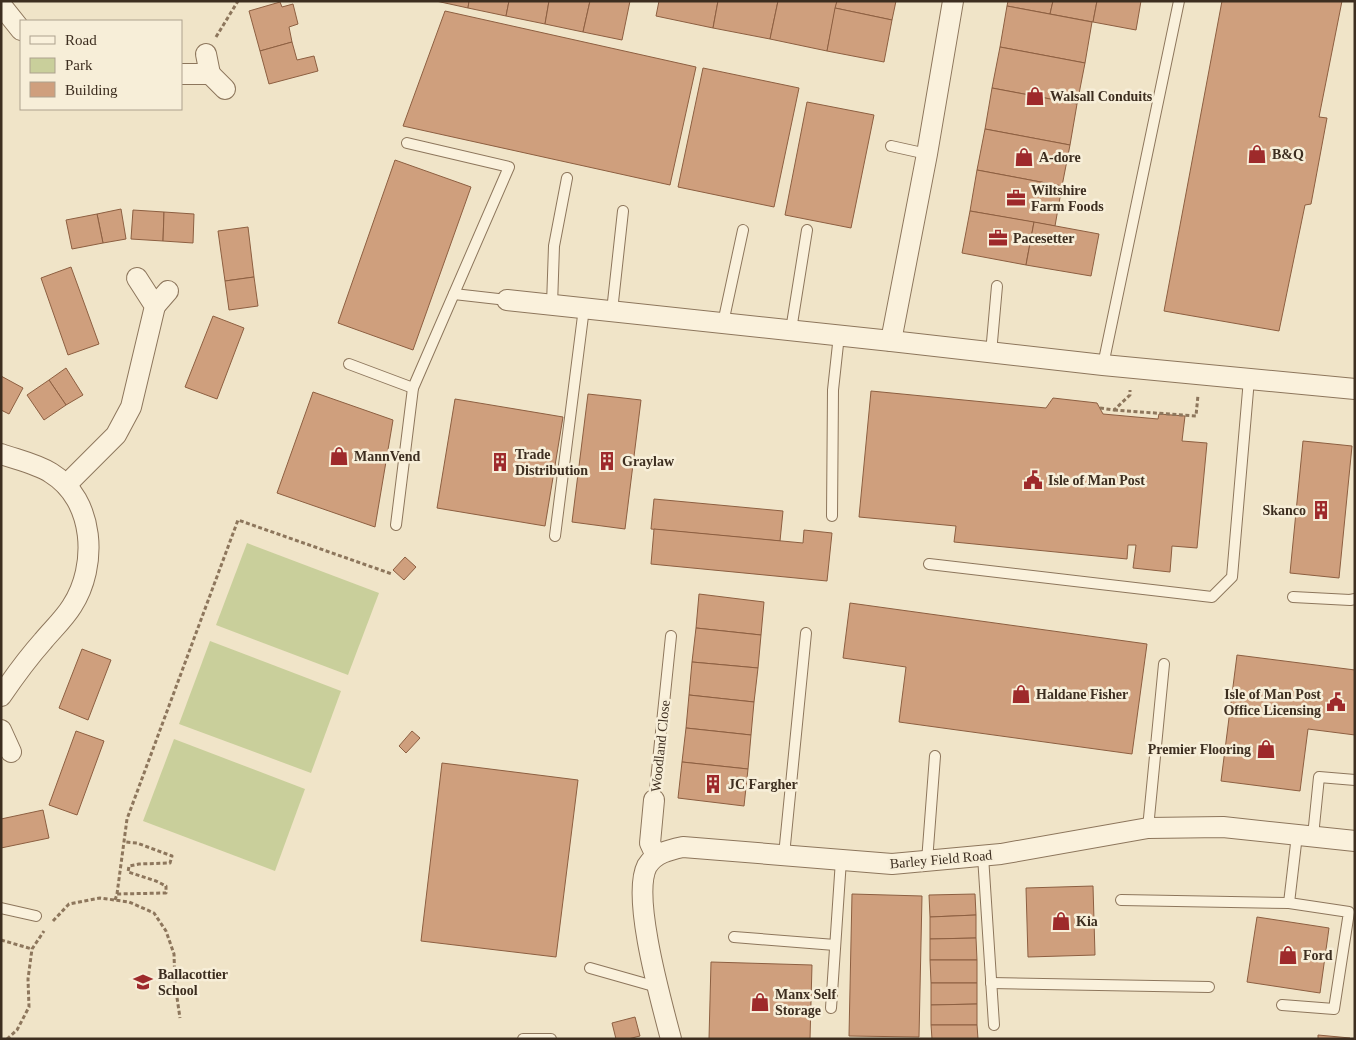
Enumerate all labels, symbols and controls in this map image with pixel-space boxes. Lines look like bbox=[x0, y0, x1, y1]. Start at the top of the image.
legend bbox=[20, 20, 182, 110]
text: Road bbox=[65, 32, 97, 48]
text: Park bbox=[65, 57, 93, 73]
text: Building bbox=[65, 82, 118, 98]
shop icon: Walsall Conduits bbox=[1024, 85, 1046, 107]
place label: Walsall Conduits bbox=[1050, 89, 1153, 104]
shop icon: B&Q bbox=[1246, 143, 1268, 165]
shop icon: A-dore bbox=[1013, 146, 1035, 168]
place label: B&Q bbox=[1272, 147, 1304, 162]
place label: A-dore bbox=[1039, 150, 1081, 165]
place label: Wiltshire Farm Foods bbox=[1031, 183, 1104, 214]
office icon: Wiltshire Farm Foods bbox=[1005, 187, 1027, 209]
office icon: Pacesetter bbox=[987, 227, 1009, 249]
place label: Pacesetter bbox=[1013, 231, 1074, 246]
shop icon: MannVend bbox=[328, 445, 350, 467]
place label: Trade Distribution bbox=[515, 447, 588, 478]
place label: MannVend bbox=[354, 449, 421, 464]
building icon: Graylaw bbox=[596, 450, 618, 472]
building icon: Trade Distribution bbox=[489, 451, 511, 473]
place label: Graylaw bbox=[622, 454, 675, 469]
public building icon: Isle of Man Post bbox=[1022, 469, 1044, 491]
place label: Isle of Man Post bbox=[1048, 473, 1145, 488]
building icon: Skanco bbox=[1310, 499, 1332, 521]
place label: Skanco bbox=[1262, 503, 1306, 518]
shop icon: Haldane Fisher bbox=[1010, 683, 1032, 705]
place label: Haldane Fisher bbox=[1036, 687, 1128, 702]
place label: Isle of Man Post Office Licensing bbox=[1223, 687, 1321, 718]
public building icon: Isle of Man Post Office Licensing bbox=[1325, 691, 1347, 713]
street label: Woodland Close bbox=[648, 699, 673, 793]
shop icon: Premier Flooring bbox=[1255, 738, 1277, 760]
place label: Premier Flooring bbox=[1148, 742, 1251, 757]
building icon: JC Fargher bbox=[702, 773, 724, 795]
place label: JC Fargher bbox=[728, 777, 798, 792]
street label: Barley Field Road bbox=[889, 848, 993, 871]
shop icon: Kia bbox=[1050, 910, 1072, 932]
place label: Kia bbox=[1076, 914, 1098, 929]
shop icon: Ford bbox=[1277, 944, 1299, 966]
place label: Ford bbox=[1303, 948, 1333, 963]
place label: Ballacottier School bbox=[158, 967, 228, 998]
school or university icon: Ballacottier School bbox=[132, 971, 154, 993]
place label: Manx Self Storage bbox=[775, 987, 836, 1018]
shop icon: Manx Self Storage bbox=[749, 991, 771, 1013]

